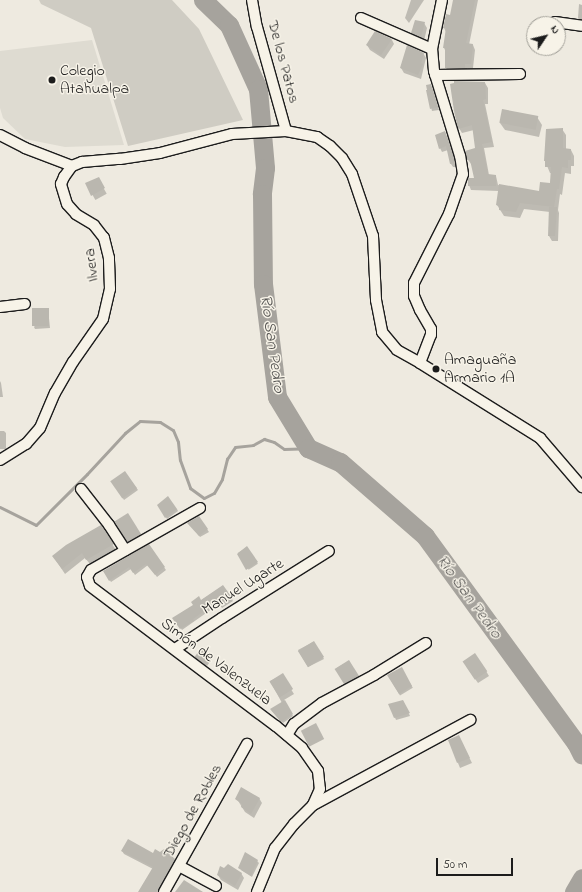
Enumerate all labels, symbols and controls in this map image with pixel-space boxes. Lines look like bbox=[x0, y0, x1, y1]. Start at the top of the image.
north arrow bbox=[526, 16, 566, 56]
street label: De los Patos bbox=[263, 19, 303, 105]
text: N bbox=[546, 22, 564, 37]
place label: Colegio Atahualpa bbox=[60, 61, 129, 99]
marker: Colegio Atahualpa bbox=[47, 75, 57, 85]
street label: Ilvera bbox=[80, 247, 104, 283]
water label: Río San Pedro bbox=[255, 294, 289, 394]
place label: Amaguaña Armario 1A bbox=[444, 350, 516, 388]
marker: Amaguaña Armario 1A bbox=[431, 364, 441, 374]
water label: Río San Pedro bbox=[432, 551, 506, 643]
street label: Manuel Ugarte bbox=[199, 554, 287, 620]
street label: Simón de Valenzuela bbox=[157, 614, 275, 710]
street label: Diego de Robles bbox=[159, 761, 227, 861]
scale bar bbox=[438, 850, 515, 876]
text: 50 m bbox=[443, 856, 467, 874]

